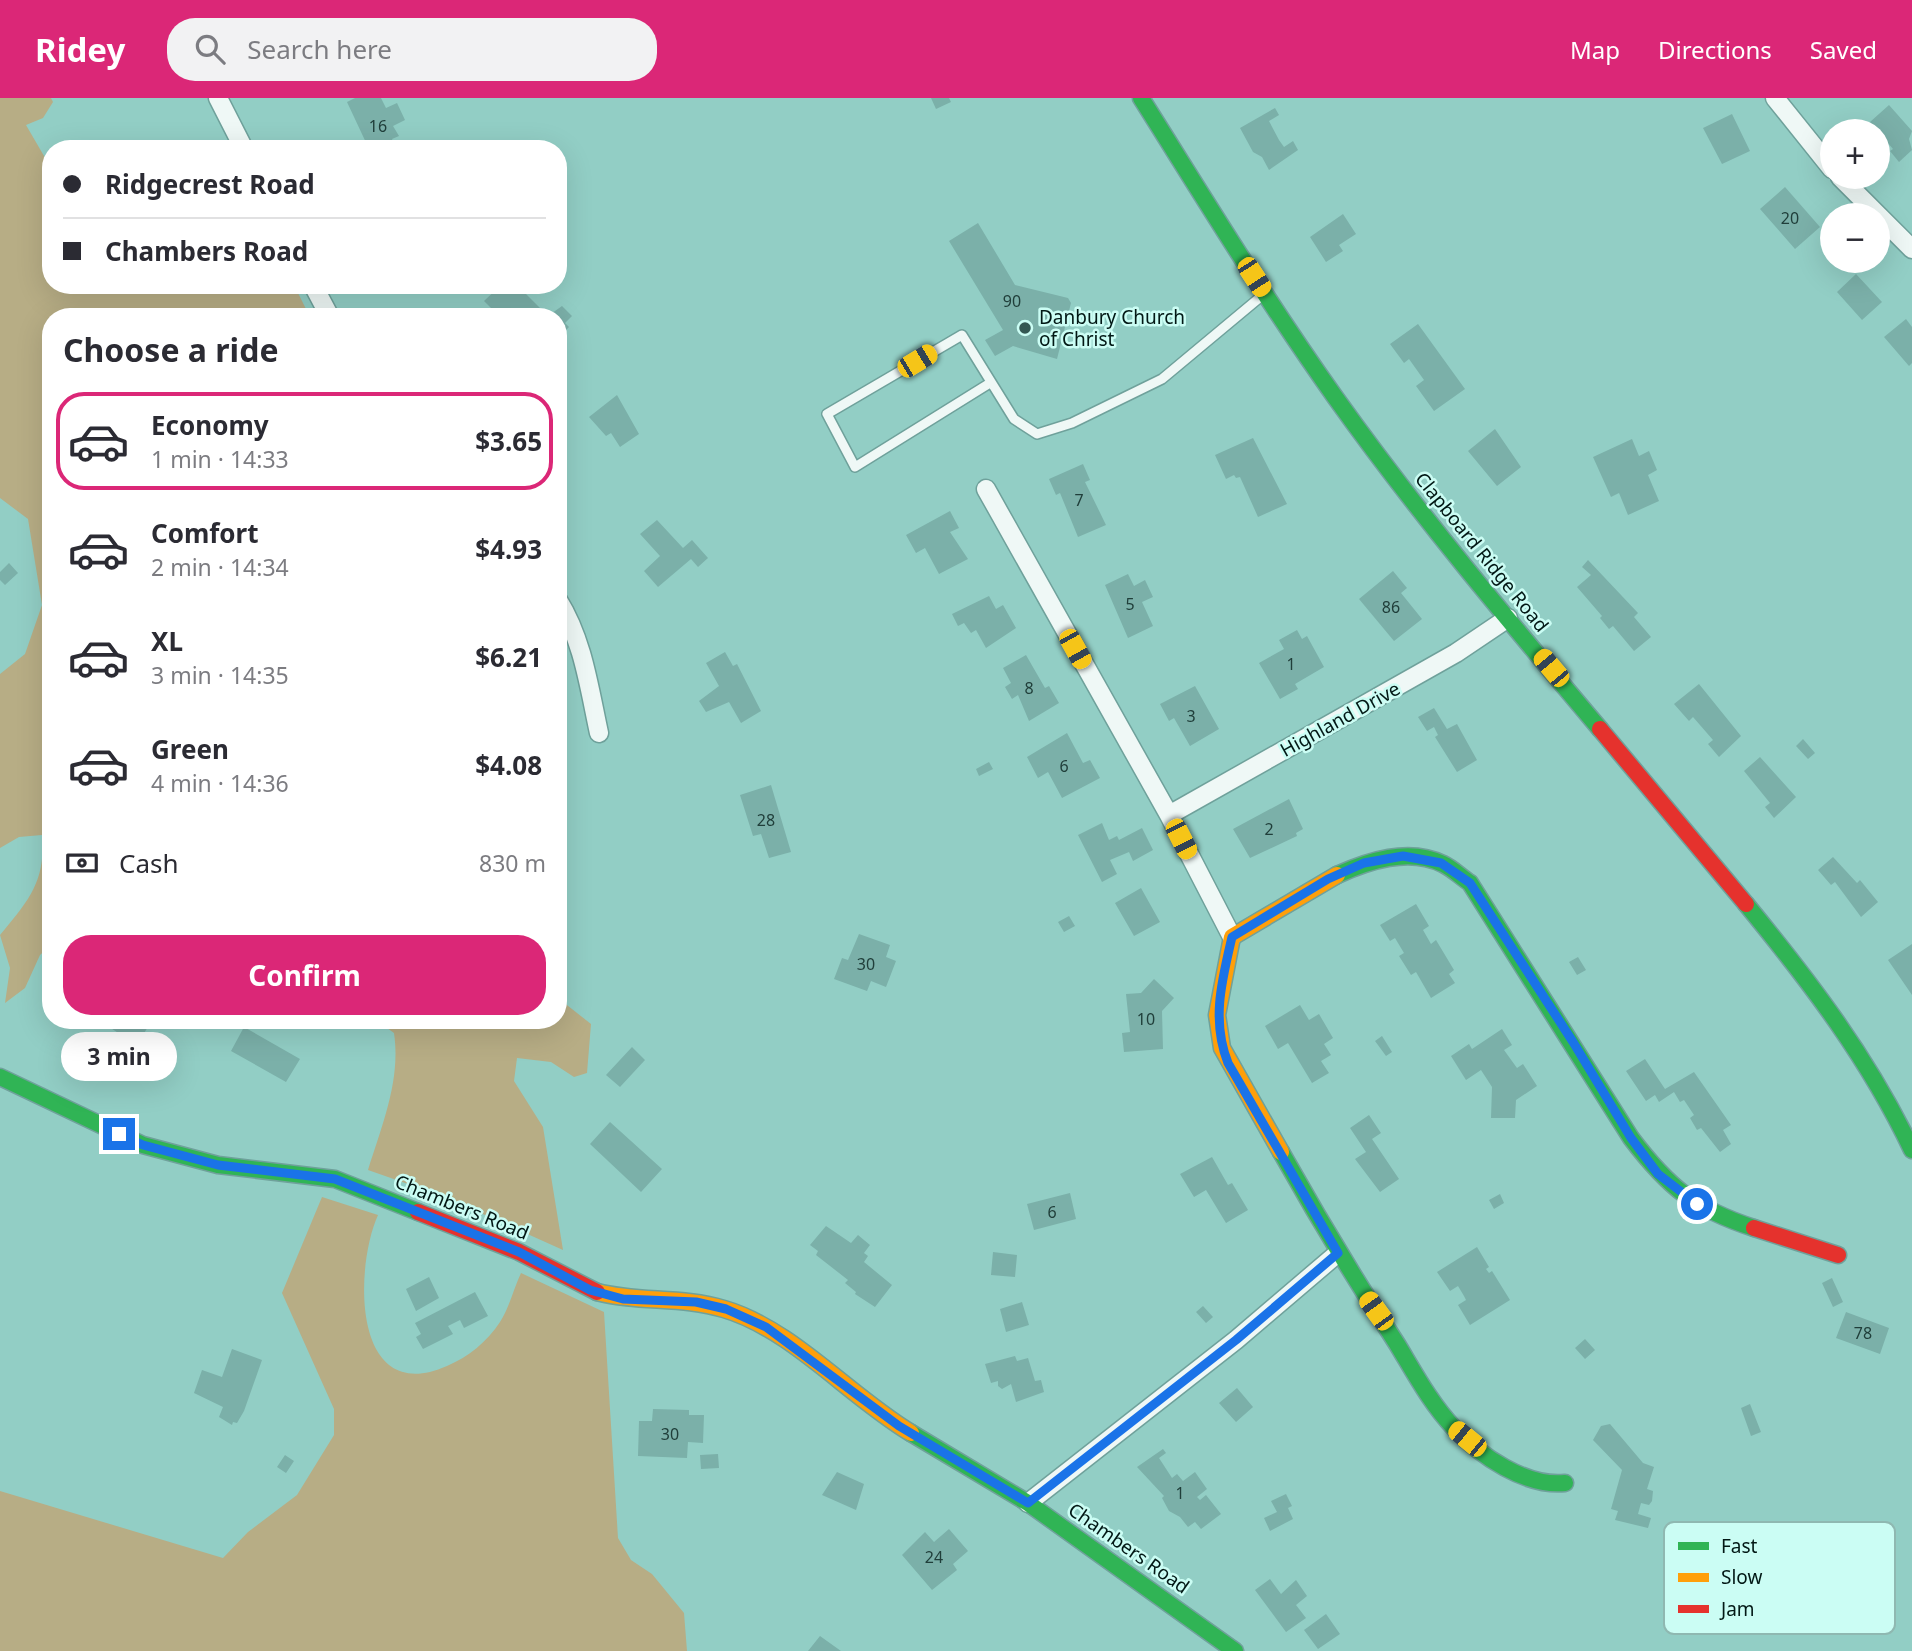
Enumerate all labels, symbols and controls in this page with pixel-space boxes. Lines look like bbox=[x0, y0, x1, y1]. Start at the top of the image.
search box bbox=[167, 18, 657, 81]
text: Ridey bbox=[35, 27, 125, 72]
icon: search bbox=[191, 30, 229, 68]
text: Search here bbox=[247, 31, 392, 67]
text: Map bbox=[1570, 33, 1620, 66]
text: Directions bbox=[1658, 33, 1772, 66]
text: Saved bbox=[1810, 33, 1877, 66]
house number: 16 bbox=[369, 115, 387, 137]
map controls bbox=[1820, 119, 1890, 273]
button: + bbox=[1820, 119, 1890, 189]
text: Ridgecrest Road bbox=[105, 166, 315, 202]
button: − bbox=[1820, 203, 1890, 273]
house number: 20 bbox=[1781, 207, 1799, 229]
text: Chambers Road bbox=[105, 233, 308, 269]
car bbox=[1234, 254, 1275, 300]
house number: 90 bbox=[1003, 290, 1021, 312]
place label: Danbury Church of Christ bbox=[1039, 304, 1185, 352]
marker: Danbury Church of Christ bbox=[1017, 320, 1033, 336]
text: Choose a ride bbox=[63, 328, 279, 371]
car bbox=[894, 341, 941, 381]
text: Economy bbox=[151, 407, 269, 443]
icon: car bbox=[67, 410, 130, 473]
text: $3.65 bbox=[475, 423, 542, 459]
text: 1 min · 14:33 bbox=[151, 443, 289, 475]
street label: Clapboard Ridge Road bbox=[1409, 467, 1555, 637]
house number: 7 bbox=[1074, 489, 1084, 511]
text: Comfort bbox=[151, 515, 259, 551]
icon: car bbox=[67, 518, 130, 581]
text: $4.93 bbox=[475, 531, 542, 567]
text: 2 min · 14:34 bbox=[151, 551, 289, 583]
house number: 5 bbox=[1125, 593, 1135, 615]
house number: 86 bbox=[1382, 596, 1400, 618]
text: XL bbox=[151, 623, 183, 659]
icon: car bbox=[67, 626, 130, 689]
car bbox=[1056, 626, 1095, 672]
text: $6.21 bbox=[475, 639, 542, 675]
car bbox=[1530, 645, 1573, 691]
house number: 1 bbox=[1286, 653, 1296, 675]
text: 3 min · 14:35 bbox=[151, 659, 289, 691]
street label: Highland Drive bbox=[1275, 675, 1405, 763]
house number: 8 bbox=[1024, 677, 1034, 699]
house number: 3 bbox=[1186, 705, 1196, 727]
text: Green bbox=[151, 731, 229, 767]
icon: car bbox=[67, 734, 130, 797]
text: $4.08 bbox=[475, 747, 542, 783]
house number: 6 bbox=[1059, 755, 1069, 777]
text: 4 min · 14:36 bbox=[151, 767, 289, 799]
house number: 28 bbox=[757, 809, 775, 831]
car bbox=[1163, 816, 1200, 862]
house number: 2 bbox=[1264, 818, 1274, 840]
icon: cash bbox=[63, 844, 101, 882]
text: Cash bbox=[119, 845, 179, 881]
text: 830 m bbox=[479, 847, 546, 879]
button: Confirm bbox=[63, 935, 546, 1015]
house number: 30 bbox=[857, 953, 875, 975]
house number: 10 bbox=[1137, 1008, 1155, 1030]
callout: 3 min bbox=[61, 1032, 177, 1082]
text: 3 min bbox=[87, 1040, 151, 1072]
route end bbox=[103, 1118, 135, 1150]
street label: Chambers Road bbox=[391, 1168, 533, 1246]
route start bbox=[1681, 1188, 1713, 1220]
house number: 6 bbox=[1047, 1201, 1057, 1223]
car bbox=[1356, 1288, 1397, 1334]
house number: 78 bbox=[1854, 1322, 1872, 1344]
car bbox=[1445, 1418, 1490, 1460]
house number: 30 bbox=[661, 1423, 679, 1445]
house number: 1 bbox=[1175, 1482, 1185, 1504]
street label: Chambers Road bbox=[1063, 1497, 1195, 1599]
legend bbox=[1664, 1522, 1895, 1634]
text: Fast bbox=[1721, 1533, 1758, 1559]
house number: 24 bbox=[925, 1546, 943, 1568]
text: Slow bbox=[1721, 1564, 1762, 1590]
text: Jam bbox=[1719, 1596, 1755, 1622]

